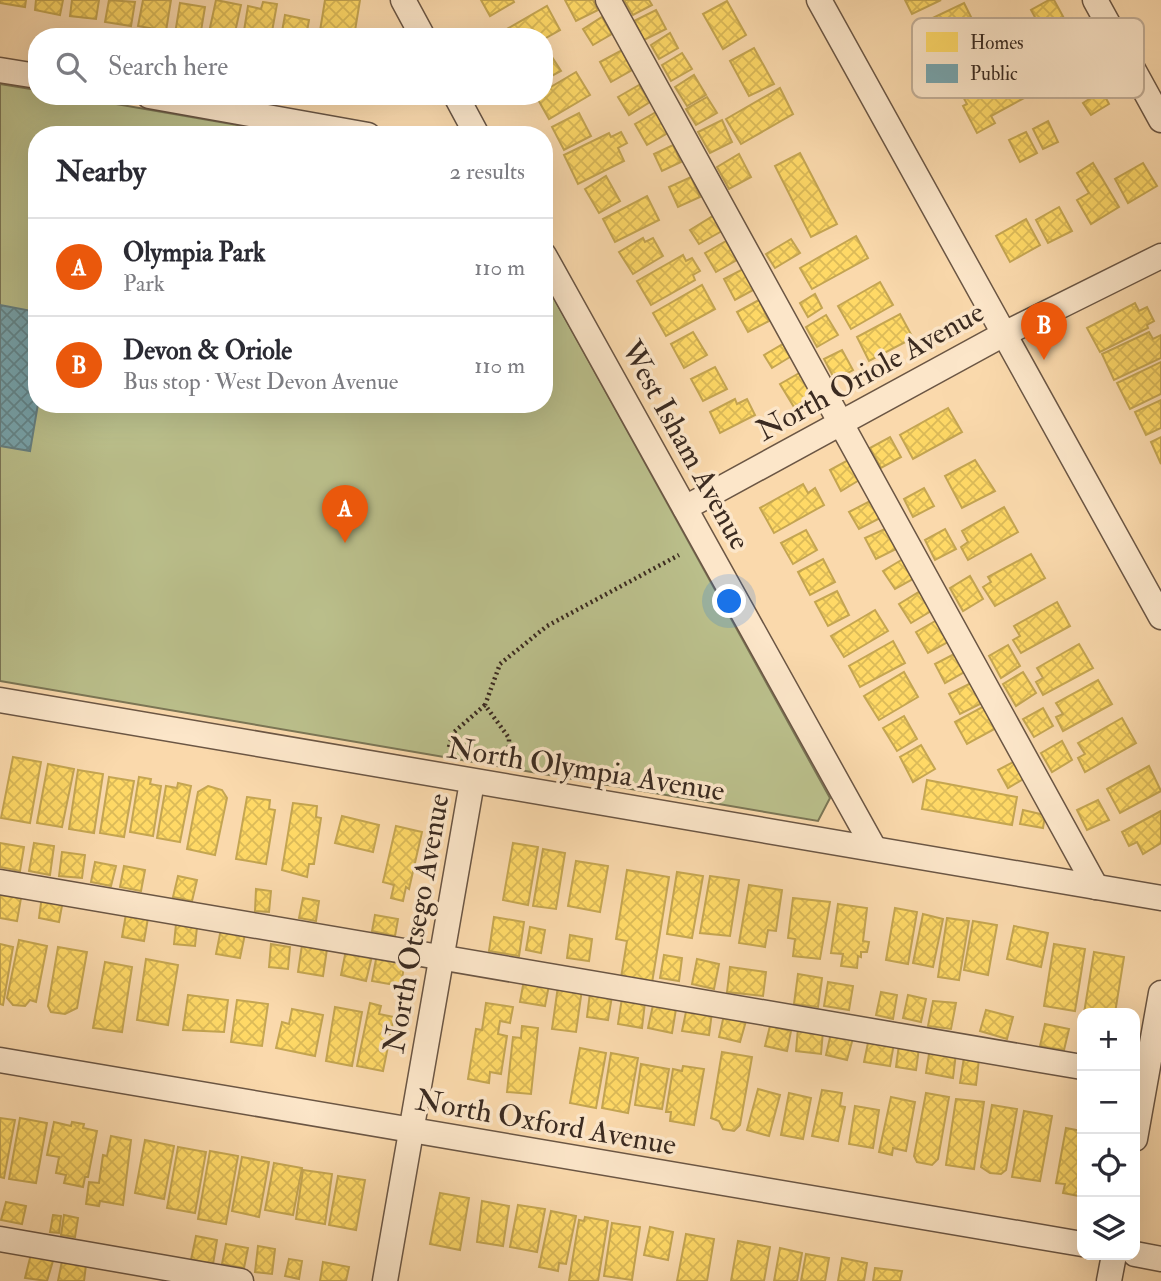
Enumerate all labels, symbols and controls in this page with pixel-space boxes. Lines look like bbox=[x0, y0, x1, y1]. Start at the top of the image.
legend bbox=[912, 18, 1144, 98]
search box bbox=[28, 28, 553, 105]
text: Homes bbox=[970, 31, 1024, 55]
icon: search bbox=[52, 48, 90, 86]
text: Search here bbox=[108, 51, 228, 83]
text: Public bbox=[970, 62, 1018, 86]
text: Nearby bbox=[56, 153, 146, 190]
text: 2 results bbox=[450, 157, 525, 186]
text: Olympia Park bbox=[123, 237, 266, 269]
text: A bbox=[72, 253, 86, 282]
text: 110 m bbox=[474, 253, 525, 282]
text: Park bbox=[123, 269, 165, 298]
street label: North Oriole Avenue bbox=[750, 294, 991, 449]
pin: B bbox=[1021, 302, 1067, 360]
street label: West Isham Avenue bbox=[612, 333, 758, 556]
text: Devon & Oriole bbox=[123, 335, 292, 367]
text: B bbox=[71, 351, 87, 380]
text: 110 m bbox=[474, 351, 525, 380]
text: Bus stop · West Devon Avenue bbox=[123, 367, 398, 396]
pin: A bbox=[322, 485, 368, 543]
your location bbox=[712, 584, 746, 618]
street label: North Olympia Avenue bbox=[445, 729, 727, 810]
street label: North Otsego Avenue bbox=[375, 790, 458, 1056]
map controls bbox=[1077, 1008, 1140, 1260]
button: + bbox=[1077, 1008, 1140, 1071]
button: − bbox=[1077, 1071, 1140, 1134]
street label: North Oxford Avenue bbox=[413, 1081, 679, 1164]
button: locate bbox=[1077, 1134, 1140, 1197]
button: layers bbox=[1077, 1197, 1140, 1260]

